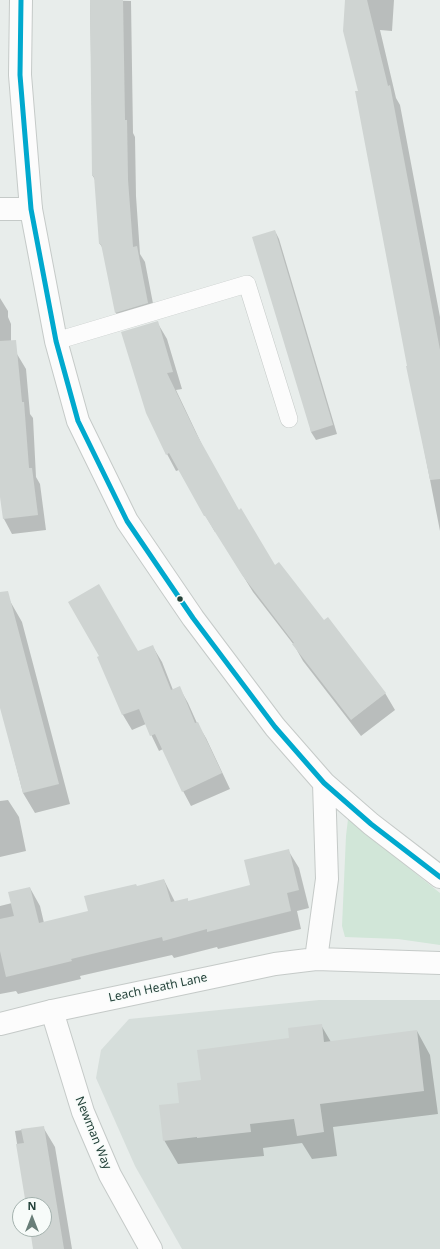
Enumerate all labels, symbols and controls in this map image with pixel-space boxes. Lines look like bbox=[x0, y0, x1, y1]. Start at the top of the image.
unlabelled marker bbox=[175, 594, 185, 604]
street label: Leach Heath Lane bbox=[107, 971, 209, 1005]
street label: Newman Way bbox=[72, 1094, 114, 1172]
north arrow bbox=[12, 1197, 52, 1237]
text: N bbox=[28, 1198, 36, 1213]

